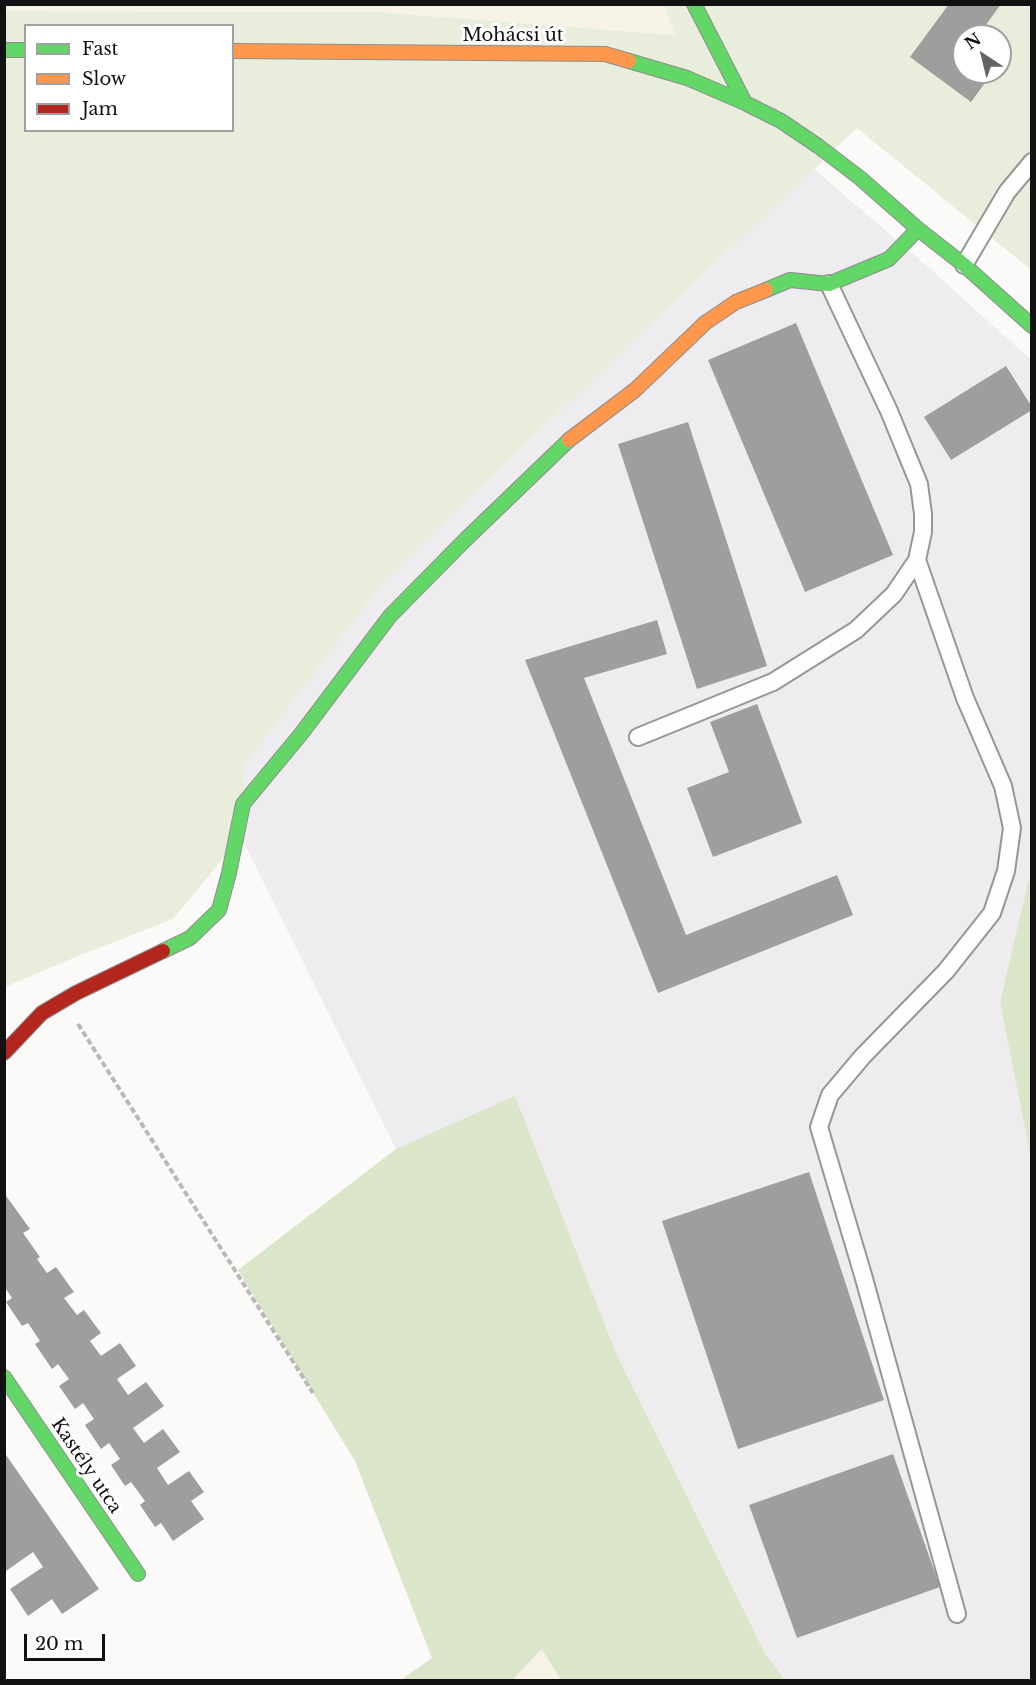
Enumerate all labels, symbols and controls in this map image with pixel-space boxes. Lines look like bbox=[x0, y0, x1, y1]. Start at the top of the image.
legend bbox=[24, 24, 234, 132]
north arrow bbox=[952, 24, 1012, 84]
street label: Mohácsi út bbox=[462, 25, 564, 47]
text: N bbox=[961, 28, 985, 53]
text: Fast bbox=[82, 38, 118, 60]
text: Slow bbox=[82, 68, 126, 90]
text: Jam bbox=[82, 98, 118, 120]
street label: Kastély utca bbox=[46, 1414, 126, 1518]
scale bar bbox=[27, 1622, 108, 1660]
text: 20 m bbox=[35, 1633, 83, 1655]

